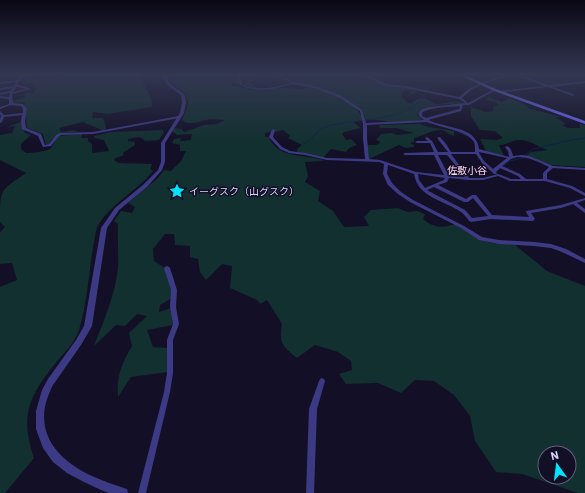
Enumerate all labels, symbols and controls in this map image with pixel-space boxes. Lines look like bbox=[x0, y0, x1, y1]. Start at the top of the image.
district label: 佐敷小谷 bbox=[447, 164, 487, 177]
place icon: イーグスク（山グスク） bbox=[168, 182, 186, 200]
place label: イーグスク（山グスク） bbox=[189, 185, 299, 198]
north arrow bbox=[537, 445, 577, 485]
text: N bbox=[549, 448, 560, 463]

